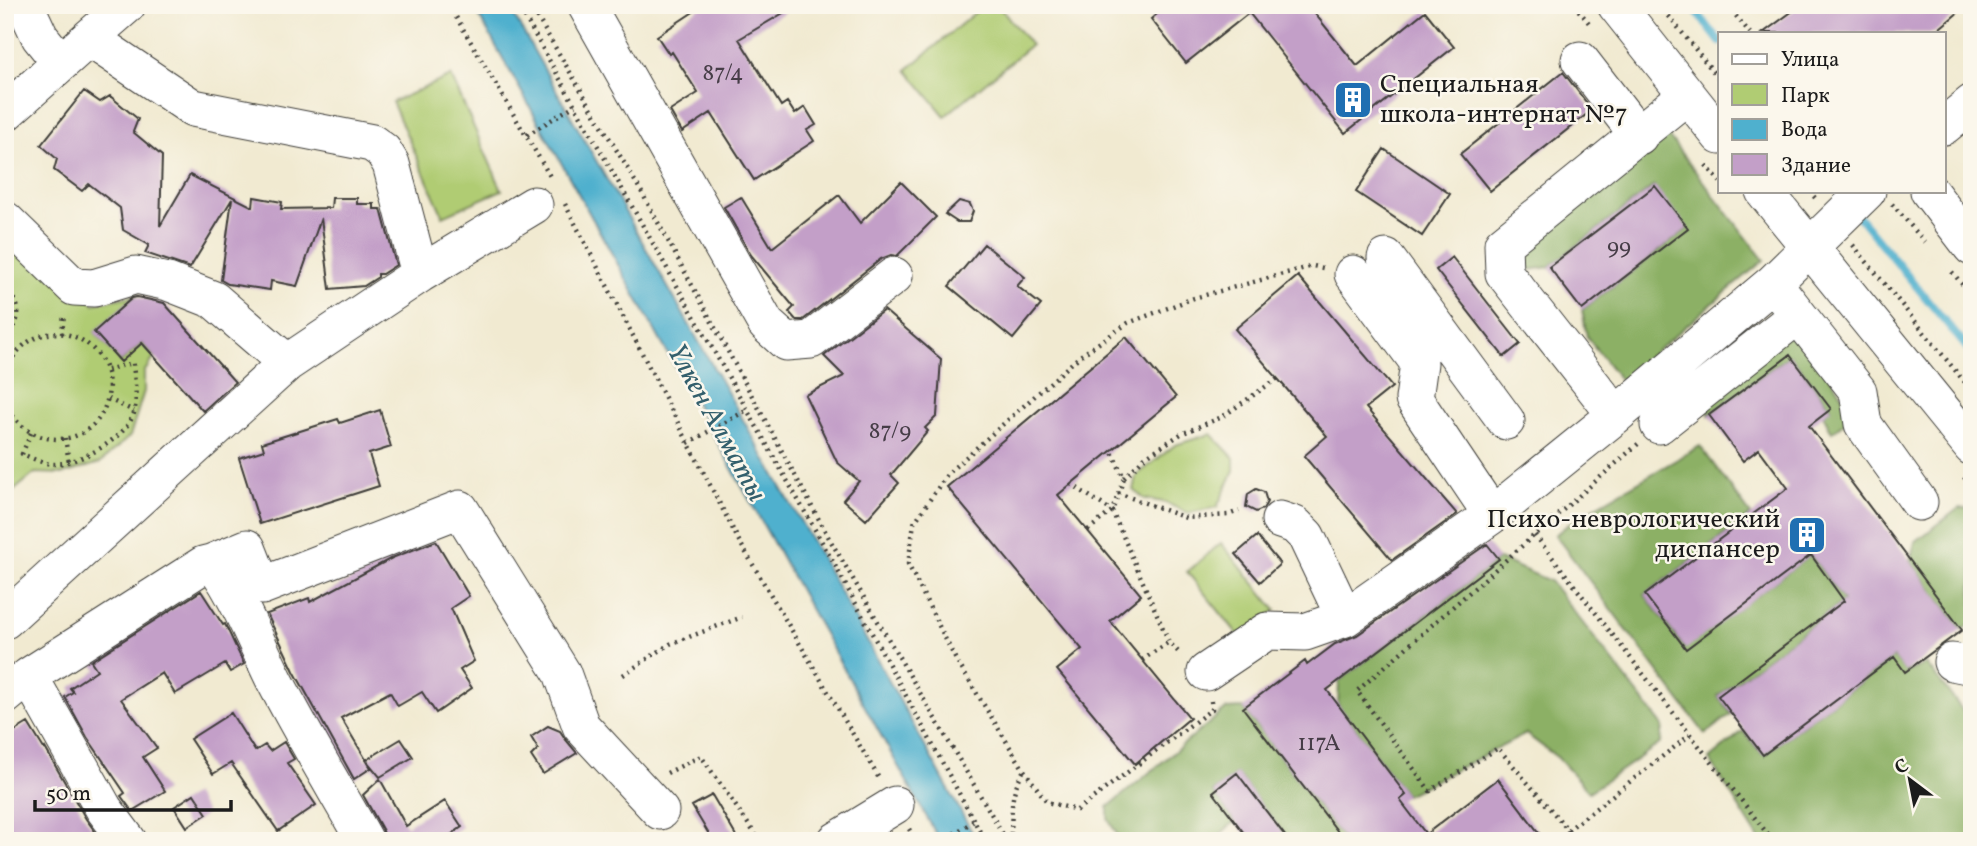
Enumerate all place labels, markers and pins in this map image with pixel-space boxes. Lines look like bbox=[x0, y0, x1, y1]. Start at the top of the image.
place label: Специальная школа-интернат №7 bbox=[1380, 67, 1628, 133]
building icon: Специальная школа-интернат №7 bbox=[1332, 79, 1374, 121]
place label: Психо-неврологический диспансер bbox=[1487, 502, 1780, 568]
building icon: Психо-неврологический диспансер bbox=[1786, 514, 1828, 556]

